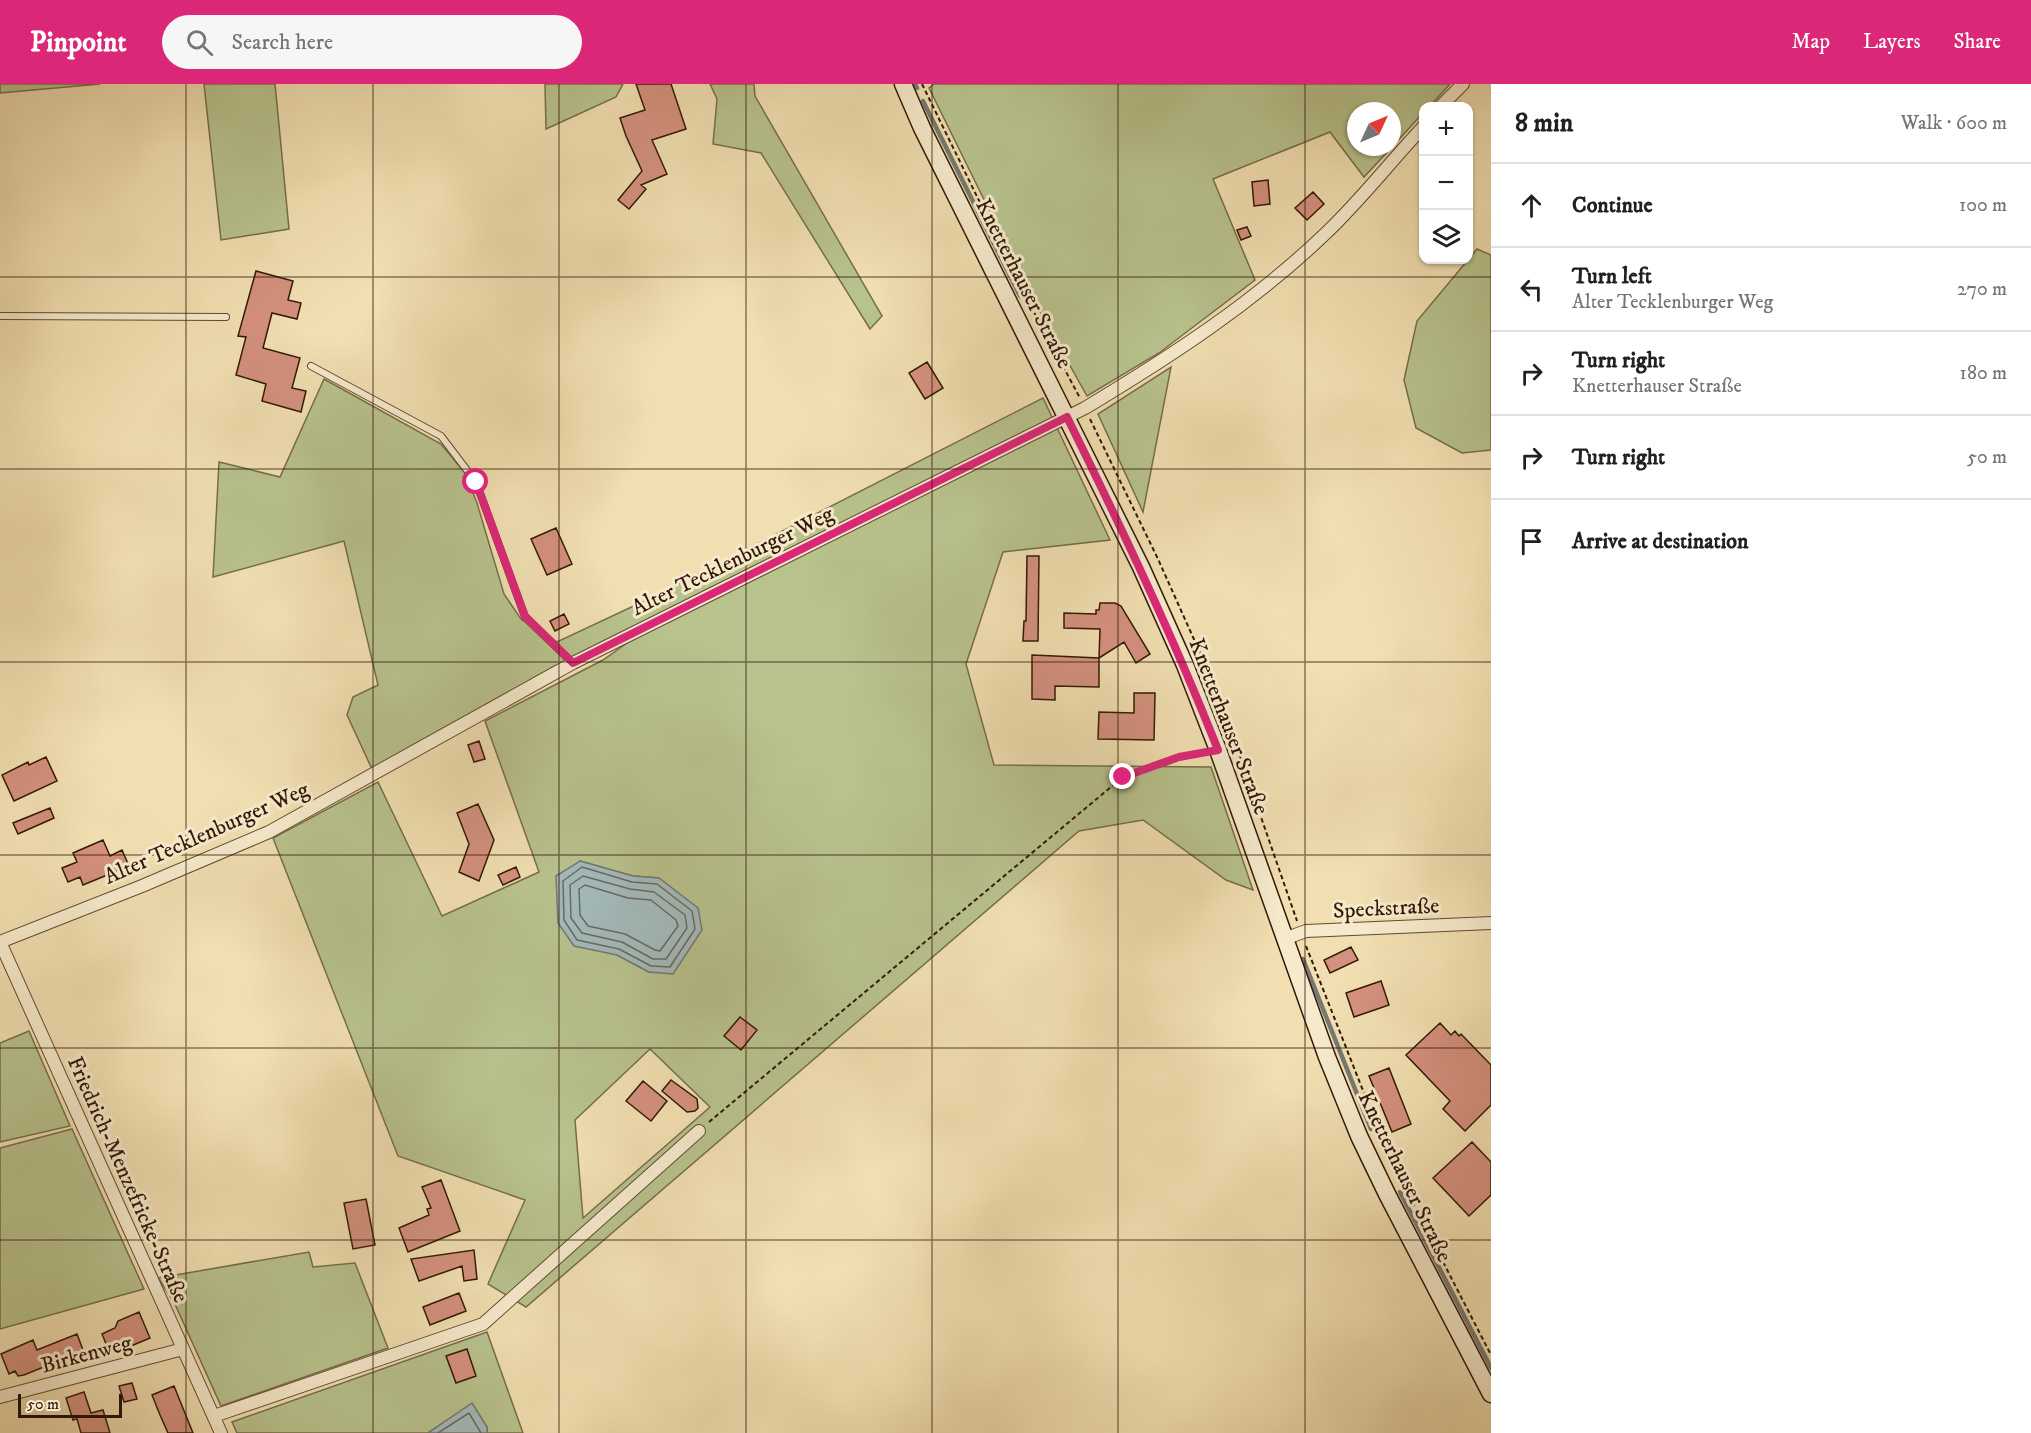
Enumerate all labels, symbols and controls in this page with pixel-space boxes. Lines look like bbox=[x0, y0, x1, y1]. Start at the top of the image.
search box bbox=[162, 15, 582, 69]
text: Pinpoint bbox=[30, 25, 126, 60]
icon: search bbox=[183, 26, 216, 59]
text: Search here bbox=[231, 29, 333, 56]
text: Map bbox=[1791, 29, 1830, 55]
text: Layers bbox=[1863, 29, 1921, 55]
text: Share bbox=[1954, 29, 2001, 55]
north arrow bbox=[1347, 102, 1401, 156]
map controls bbox=[1419, 102, 1473, 264]
button: + bbox=[1419, 102, 1473, 156]
text: 8 min bbox=[1515, 107, 1573, 140]
text: Walk · 600 m bbox=[1901, 111, 2007, 136]
button: − bbox=[1419, 156, 1473, 210]
icon: ahead bbox=[1515, 189, 1548, 222]
text: Continue bbox=[1572, 192, 1653, 219]
text: 100 m bbox=[1959, 193, 2007, 218]
street label: Knetterhauser Straße bbox=[969, 194, 1078, 373]
button: layers bbox=[1419, 210, 1473, 264]
text: Turn left bbox=[1572, 263, 1652, 290]
icon: left bbox=[1515, 273, 1548, 306]
text: 270 m bbox=[1957, 277, 2007, 302]
text: Alter Tecklenburger Weg bbox=[1572, 290, 1773, 315]
text: Turn right bbox=[1572, 347, 1665, 374]
icon: right bbox=[1515, 357, 1548, 390]
text: 180 m bbox=[1960, 361, 2007, 386]
text: Knetterhauser Straße bbox=[1572, 374, 1742, 399]
icon: right bbox=[1515, 441, 1548, 474]
text: Turn right bbox=[1572, 444, 1665, 471]
text: 50 m bbox=[1967, 445, 2007, 470]
route start bbox=[462, 468, 488, 494]
street label: Alter Tecklenburger Weg bbox=[627, 501, 838, 622]
icon: arrive bbox=[1515, 525, 1548, 558]
text: Arrive at destination bbox=[1572, 528, 1749, 555]
street label: Knetterhauser Straße bbox=[1183, 635, 1275, 819]
route end bbox=[1109, 763, 1135, 789]
street label: Alter Tecklenburger Weg bbox=[100, 776, 313, 891]
street label: Speckstraße bbox=[1332, 892, 1440, 925]
street label: Friedrich-Menzefricke-Straße bbox=[61, 1052, 194, 1307]
street label: Knetterhauser Straße bbox=[1352, 1087, 1458, 1266]
street label: Birkenweg bbox=[38, 1329, 135, 1379]
scale bar bbox=[18, 1391, 122, 1418]
text: 50 m bbox=[27, 1394, 59, 1414]

